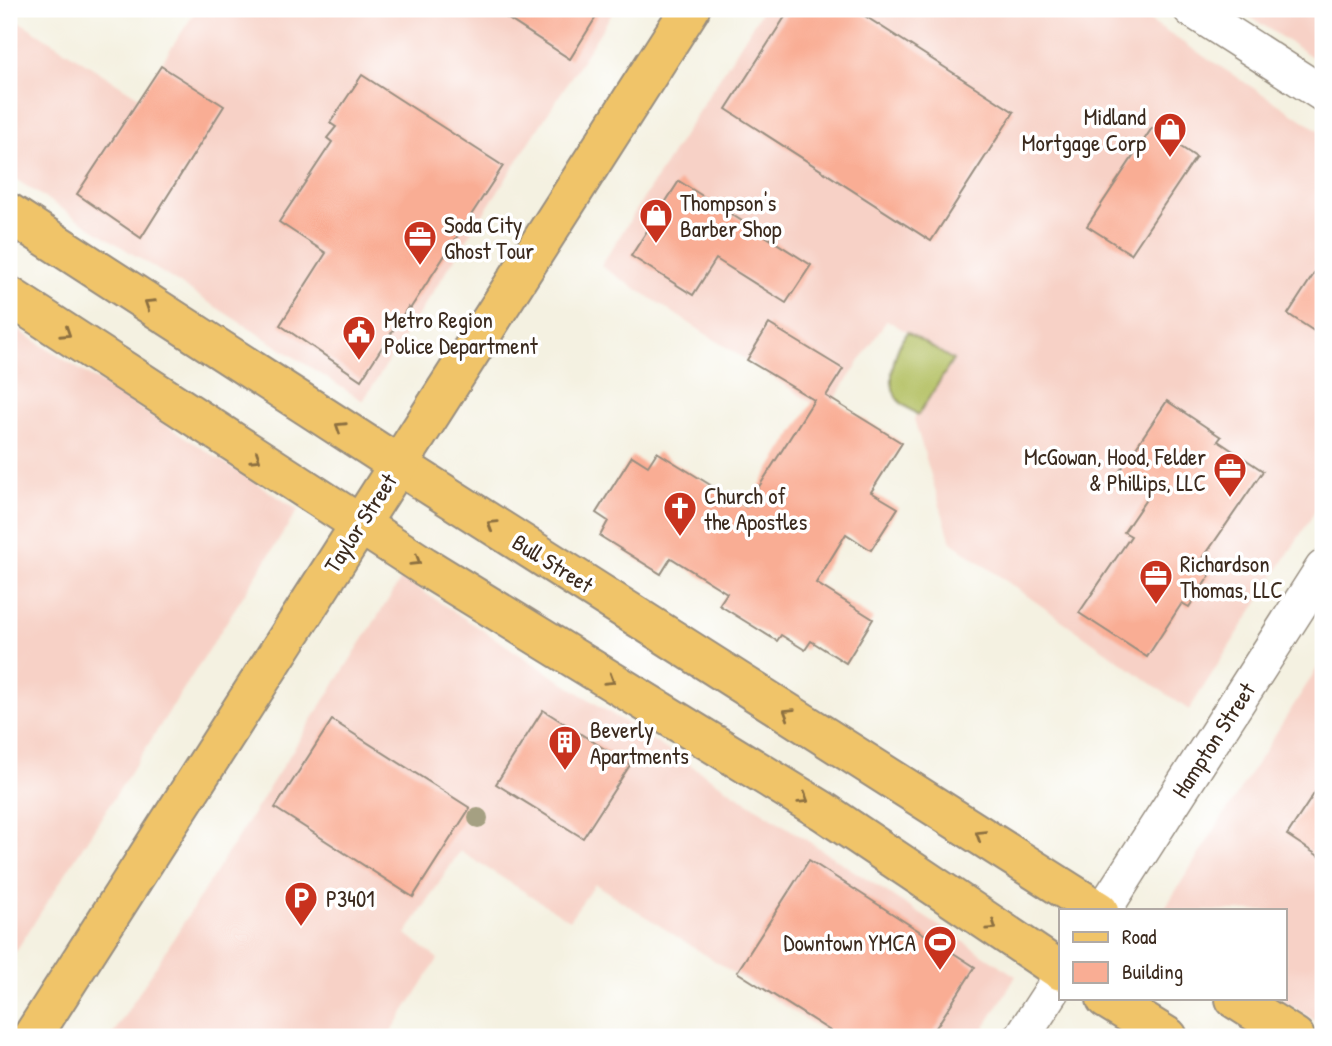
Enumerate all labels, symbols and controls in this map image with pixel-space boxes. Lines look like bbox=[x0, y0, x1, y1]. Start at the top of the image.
place label: Midland Mortgage Corp bbox=[1022, 101, 1146, 158]
shop icon: Midland Mortgage Corp bbox=[1151, 110, 1189, 159]
place label: Thompson's Barber Shop bbox=[680, 187, 782, 244]
shop icon: Thompson's Barber Shop bbox=[637, 196, 675, 245]
place label: Soda City Ghost Tour bbox=[444, 209, 534, 266]
office icon: Soda City Ghost Tour bbox=[401, 218, 439, 267]
one-way arrow bbox=[143, 299, 156, 312]
place label: Metro Region Police Department bbox=[384, 304, 539, 361]
public building icon: Metro Region Police Department bbox=[340, 313, 378, 362]
one-way arrow bbox=[58, 325, 71, 337]
one-way arrow bbox=[335, 423, 348, 436]
place label: McGowan, Hood, Felder & Phillips, LLC bbox=[1024, 441, 1206, 498]
one-way arrow bbox=[249, 449, 262, 462]
office icon: McGowan, Hood, Felder & Phillips, LLC bbox=[1211, 450, 1249, 499]
street label: Taylor Street bbox=[316, 466, 404, 579]
place label: Church of the Apostles bbox=[704, 480, 807, 537]
church icon: Church of the Apostles bbox=[661, 489, 699, 538]
one-way arrow bbox=[487, 520, 500, 533]
street label: Bull Street bbox=[507, 526, 600, 600]
place label: Richardson Thomas, LLC bbox=[1180, 548, 1283, 605]
one-way arrow bbox=[409, 552, 422, 565]
office icon: Richardson Thomas, LLC bbox=[1137, 557, 1175, 606]
one-way arrow bbox=[602, 672, 615, 685]
street label: Hampton Street bbox=[1164, 675, 1262, 804]
one-way arrow bbox=[782, 708, 795, 721]
place label: Beverly Apartments bbox=[590, 714, 689, 771]
building icon: Beverly Apartments bbox=[546, 723, 584, 772]
one-way arrow bbox=[796, 791, 809, 804]
one-way arrow bbox=[974, 830, 987, 843]
parking icon: P3401 bbox=[282, 879, 320, 928]
place label: P3401 bbox=[326, 883, 375, 914]
legend bbox=[1059, 909, 1286, 1000]
one-way arrow bbox=[984, 918, 997, 931]
text: Road bbox=[1122, 922, 1156, 951]
sports icon: Downtown YMCA bbox=[921, 923, 959, 972]
place label: Downtown YMCA bbox=[784, 927, 916, 958]
text: Building bbox=[1122, 957, 1183, 986]

